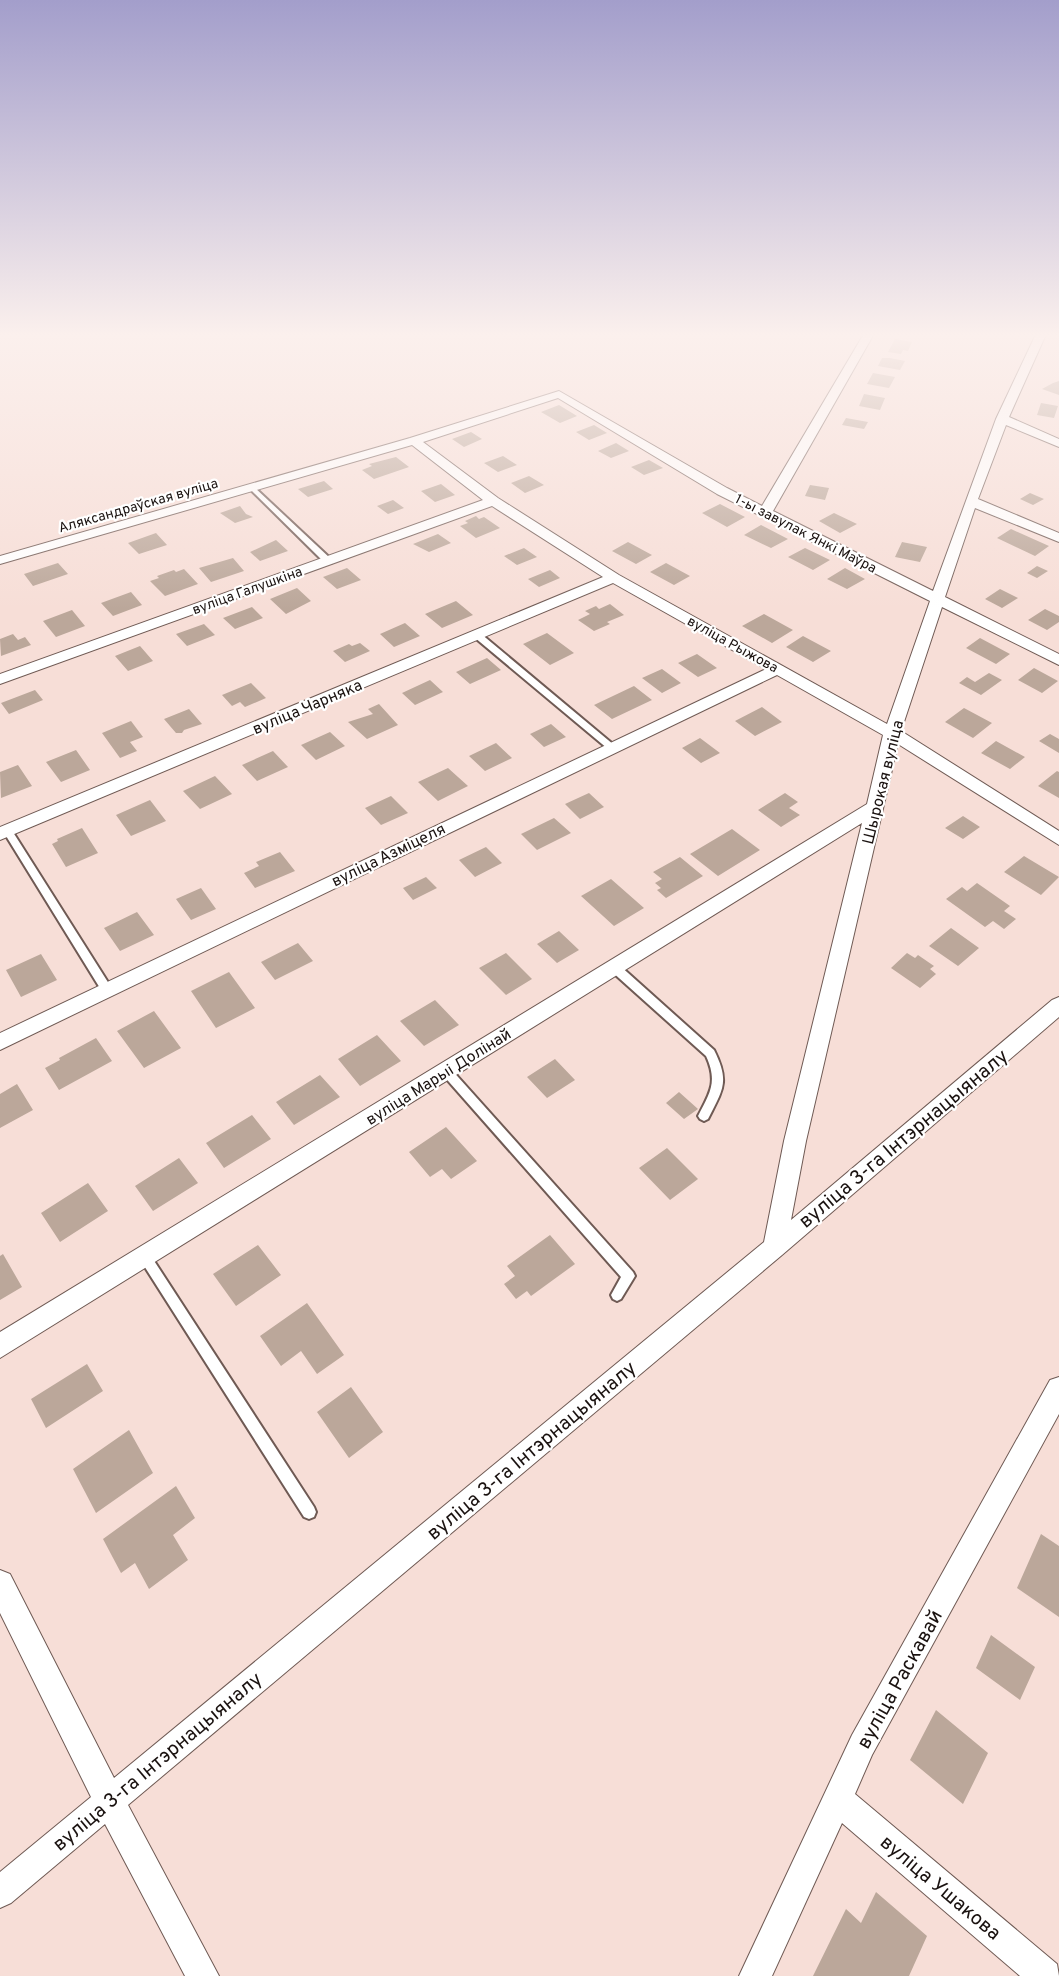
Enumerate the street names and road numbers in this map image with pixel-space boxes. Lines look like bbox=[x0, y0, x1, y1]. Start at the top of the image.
street label: Аляксандраўская вуліца bbox=[57, 475, 220, 537]
street label: 1-ы завулак Янкі Маўра bbox=[732, 491, 879, 577]
street label: вуліца Галушкіна bbox=[190, 564, 305, 619]
street label: вуліца Рыжова bbox=[684, 613, 781, 677]
street label: вуліца Чарняка bbox=[250, 676, 366, 740]
street label: Шырокая вуліца bbox=[859, 718, 909, 847]
street label: вуліца Азміцеля bbox=[329, 820, 449, 892]
street label: вуліца Марыі Долінай bbox=[363, 1025, 515, 1131]
street label: вуліца 3-га Інтэрнацыяналу bbox=[794, 1044, 1015, 1235]
street label: вуліца 3-га Інтэрнацыяналу bbox=[422, 1356, 643, 1547]
street label: вуліца Раскавай bbox=[852, 1606, 950, 1754]
street label: вуліца 3-га Інтэрнацыяналу bbox=[48, 1667, 269, 1858]
street label: вуліца Ушакова bbox=[874, 1830, 1006, 1947]

